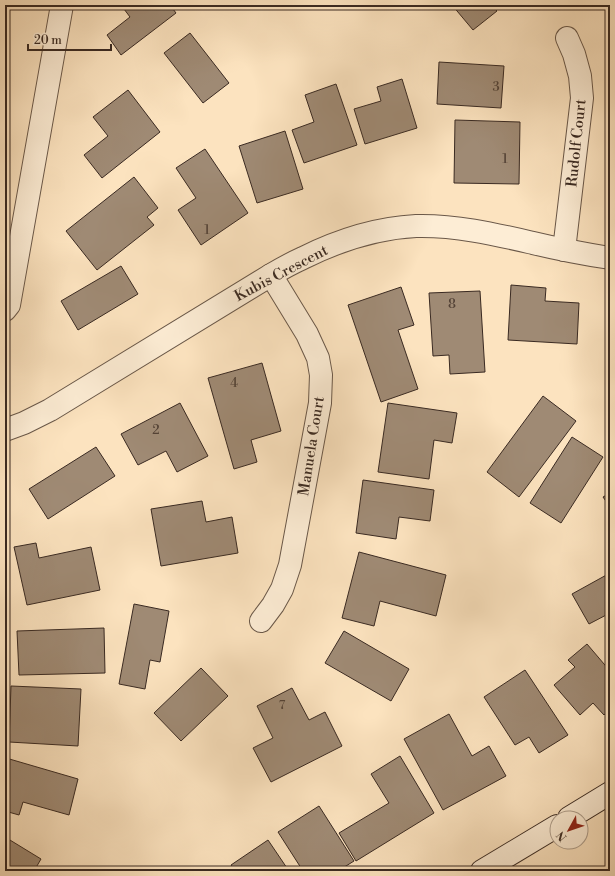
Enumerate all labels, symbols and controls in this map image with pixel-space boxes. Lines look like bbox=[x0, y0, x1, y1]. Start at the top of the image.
scale bar bbox=[28, 26, 111, 52]
text: 20 m bbox=[34, 33, 62, 48]
house number: 3 bbox=[492, 79, 500, 95]
street label: Rudolf Court bbox=[562, 97, 591, 188]
house number: 1 bbox=[502, 151, 508, 167]
house number: 1 bbox=[204, 222, 210, 238]
street label: Kubis Crescent bbox=[231, 241, 332, 306]
house number: 8 bbox=[448, 296, 456, 312]
house number: 4 bbox=[230, 375, 238, 391]
street label: Manuela Court bbox=[294, 394, 329, 497]
house number: 2 bbox=[152, 422, 160, 438]
house number: 7 bbox=[279, 697, 286, 713]
north arrow bbox=[549, 810, 589, 850]
text: N bbox=[554, 828, 570, 844]

